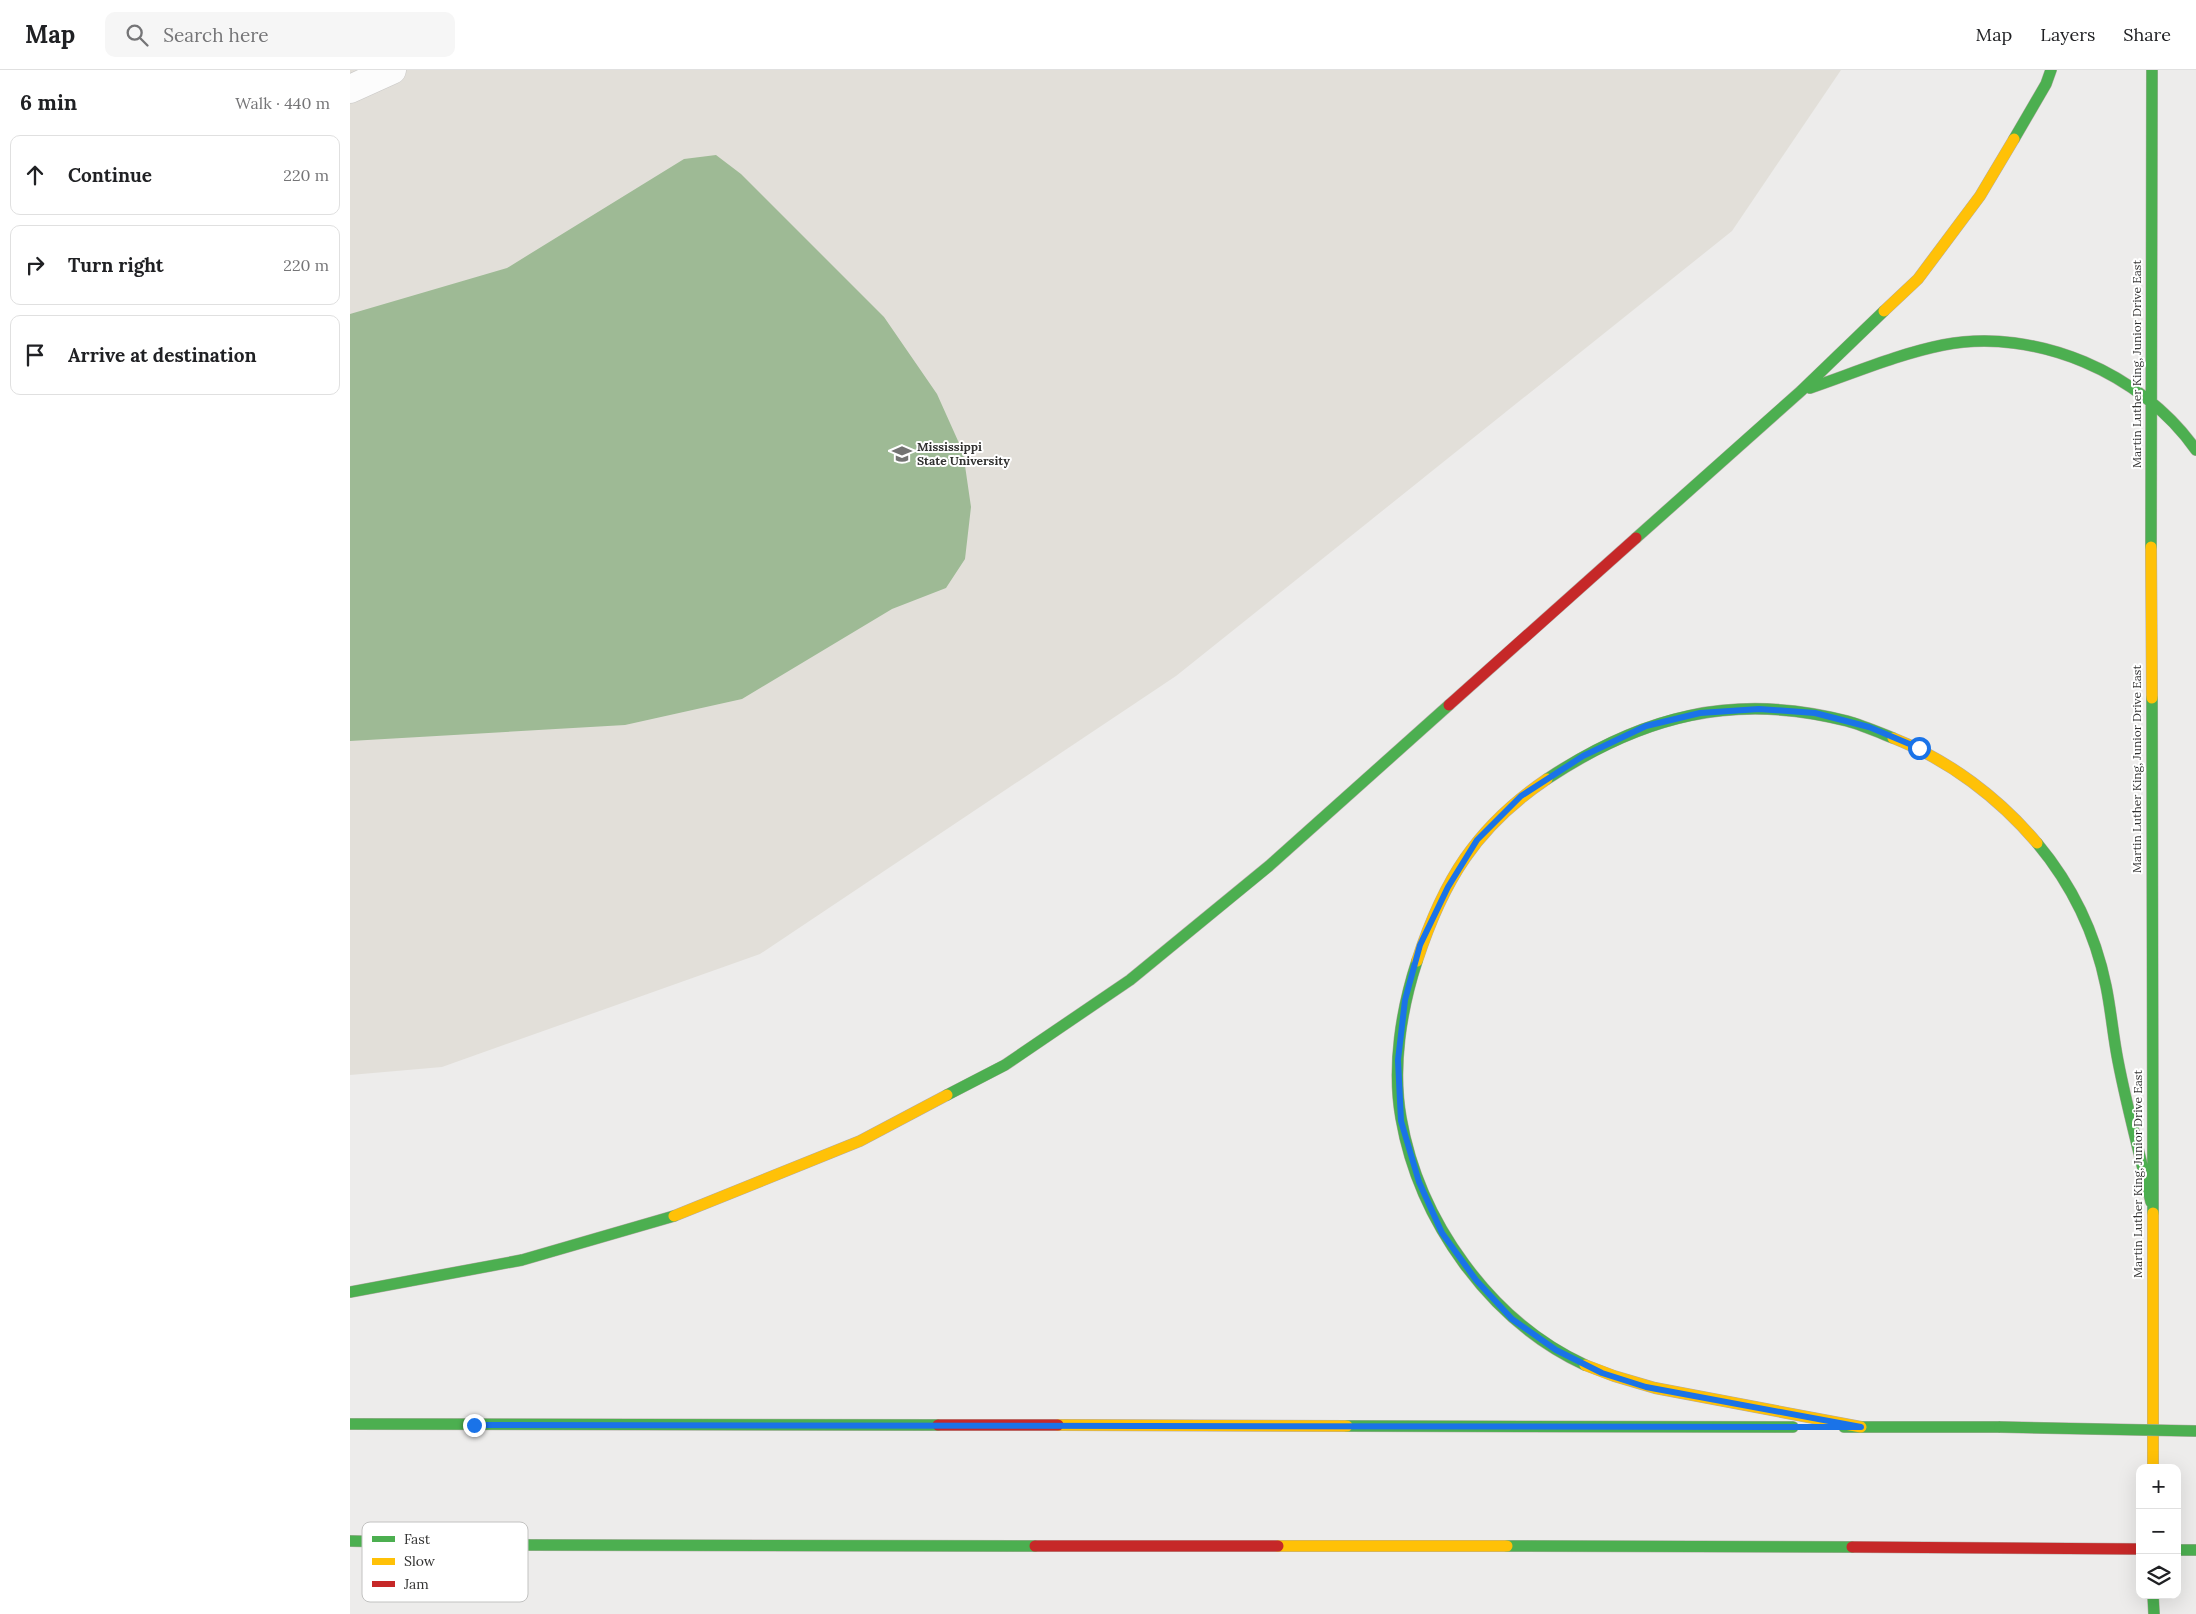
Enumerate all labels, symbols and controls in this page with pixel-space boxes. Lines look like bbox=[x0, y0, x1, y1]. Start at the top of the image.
search box bbox=[105, 12, 455, 57]
text: Map bbox=[25, 19, 75, 50]
icon: search bbox=[123, 21, 151, 49]
text: Search here bbox=[163, 23, 269, 47]
text: Map bbox=[1976, 23, 2012, 46]
text: Layers bbox=[2040, 23, 2095, 46]
text: Share bbox=[2123, 23, 2171, 46]
text: 6 min bbox=[20, 89, 77, 116]
text: Walk · 440 m bbox=[235, 93, 330, 113]
icon: ahead bbox=[21, 161, 49, 189]
text: Continue bbox=[68, 163, 152, 187]
text: 220 m bbox=[283, 165, 329, 185]
icon: right bbox=[21, 251, 49, 279]
text: Turn right bbox=[68, 253, 164, 277]
text: 220 m bbox=[283, 255, 329, 275]
street label: Martin Luther King, Junior Drive East bbox=[2129, 260, 2144, 468]
icon: arrive bbox=[21, 341, 49, 369]
text: Arrive at destination bbox=[68, 343, 257, 367]
place label: Mississippi State University bbox=[917, 439, 1010, 468]
school or university icon: Mississippi State University bbox=[891, 443, 913, 465]
street label: Martin Luther King, Junior Drive East bbox=[2129, 665, 2144, 873]
route start bbox=[1908, 737, 1931, 760]
street label: Martin Luther King, Junior Drive East bbox=[2130, 1070, 2145, 1278]
route end bbox=[463, 1414, 486, 1437]
map controls bbox=[2136, 1464, 2181, 1599]
button: + bbox=[2136, 1464, 2181, 1509]
button: − bbox=[2136, 1509, 2181, 1554]
legend bbox=[362, 1522, 528, 1602]
text: Fast bbox=[404, 1530, 431, 1548]
text: Slow bbox=[404, 1552, 436, 1570]
button: layers bbox=[2136, 1554, 2181, 1599]
text: Jam bbox=[403, 1575, 429, 1593]

